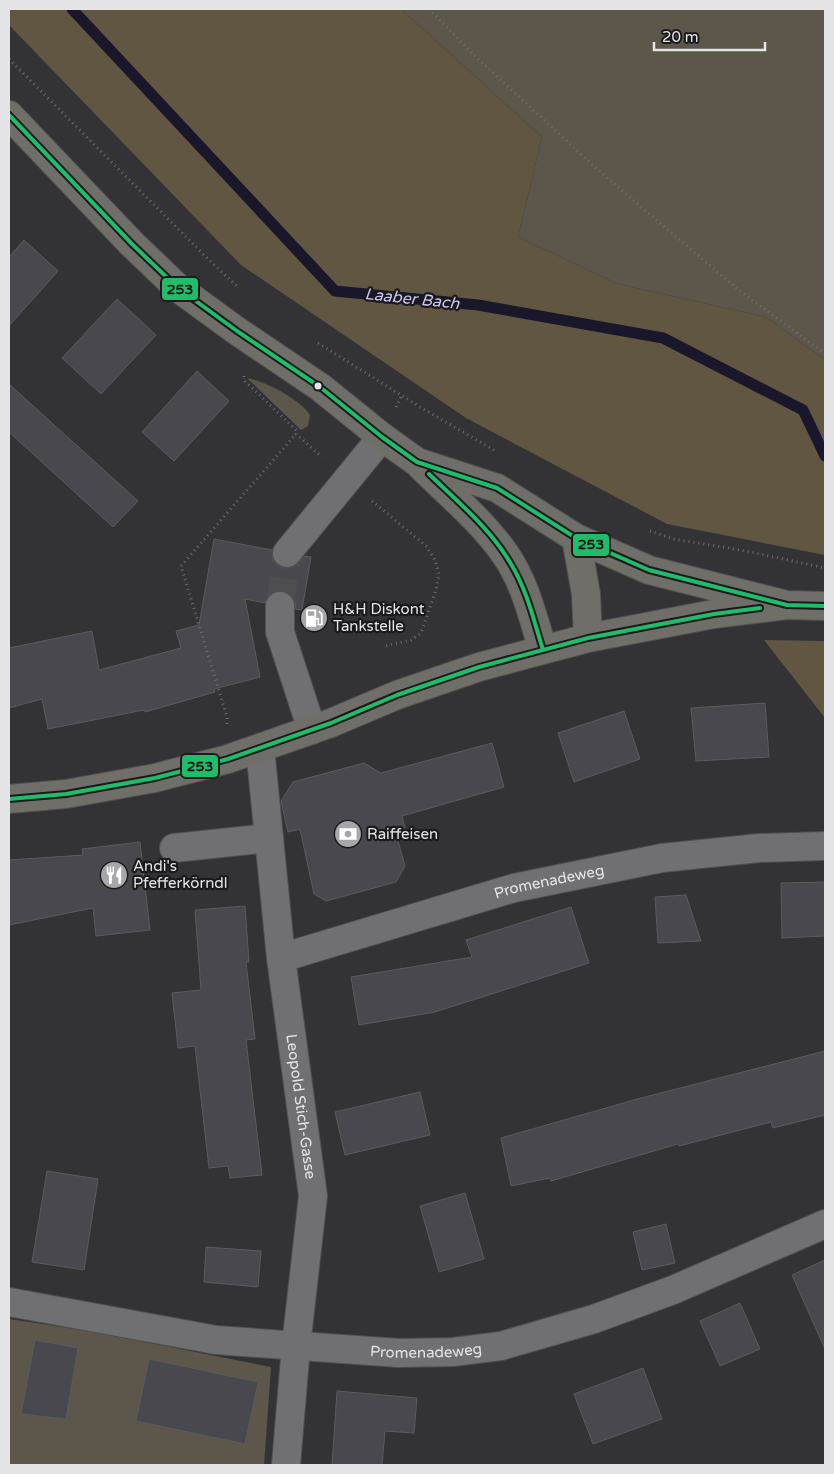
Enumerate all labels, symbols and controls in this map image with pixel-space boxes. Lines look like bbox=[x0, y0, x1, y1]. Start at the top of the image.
scale bar bbox=[654, 20, 765, 52]
text: 20 m bbox=[662, 28, 699, 46]
line badge: 253 bbox=[161, 277, 199, 301]
text: 253 bbox=[167, 281, 193, 298]
water label: Laaber Bach bbox=[364, 284, 462, 314]
unlabelled marker bbox=[313, 381, 323, 391]
line badge: 253 bbox=[572, 533, 610, 557]
text: 253 bbox=[578, 536, 604, 553]
place label: H&H Diskont Tankstelle bbox=[333, 600, 425, 635]
fuel station icon: H&H Diskont Tankstelle bbox=[299, 603, 329, 633]
line badge: 253 bbox=[181, 754, 219, 778]
text: 253 bbox=[187, 758, 213, 775]
bank icon: Raiffeisen bbox=[333, 819, 363, 849]
place label: Raiffeisen bbox=[367, 825, 438, 843]
place label: Andi's Pfefferkörndl bbox=[133, 857, 228, 892]
restaurant icon: Andi's Pfefferkörndl bbox=[99, 860, 129, 890]
street label: Promenadeweg bbox=[492, 861, 606, 902]
street label: Leopold Stich-Gasse bbox=[282, 1033, 320, 1180]
street label: Promenadeweg bbox=[369, 1339, 483, 1362]

